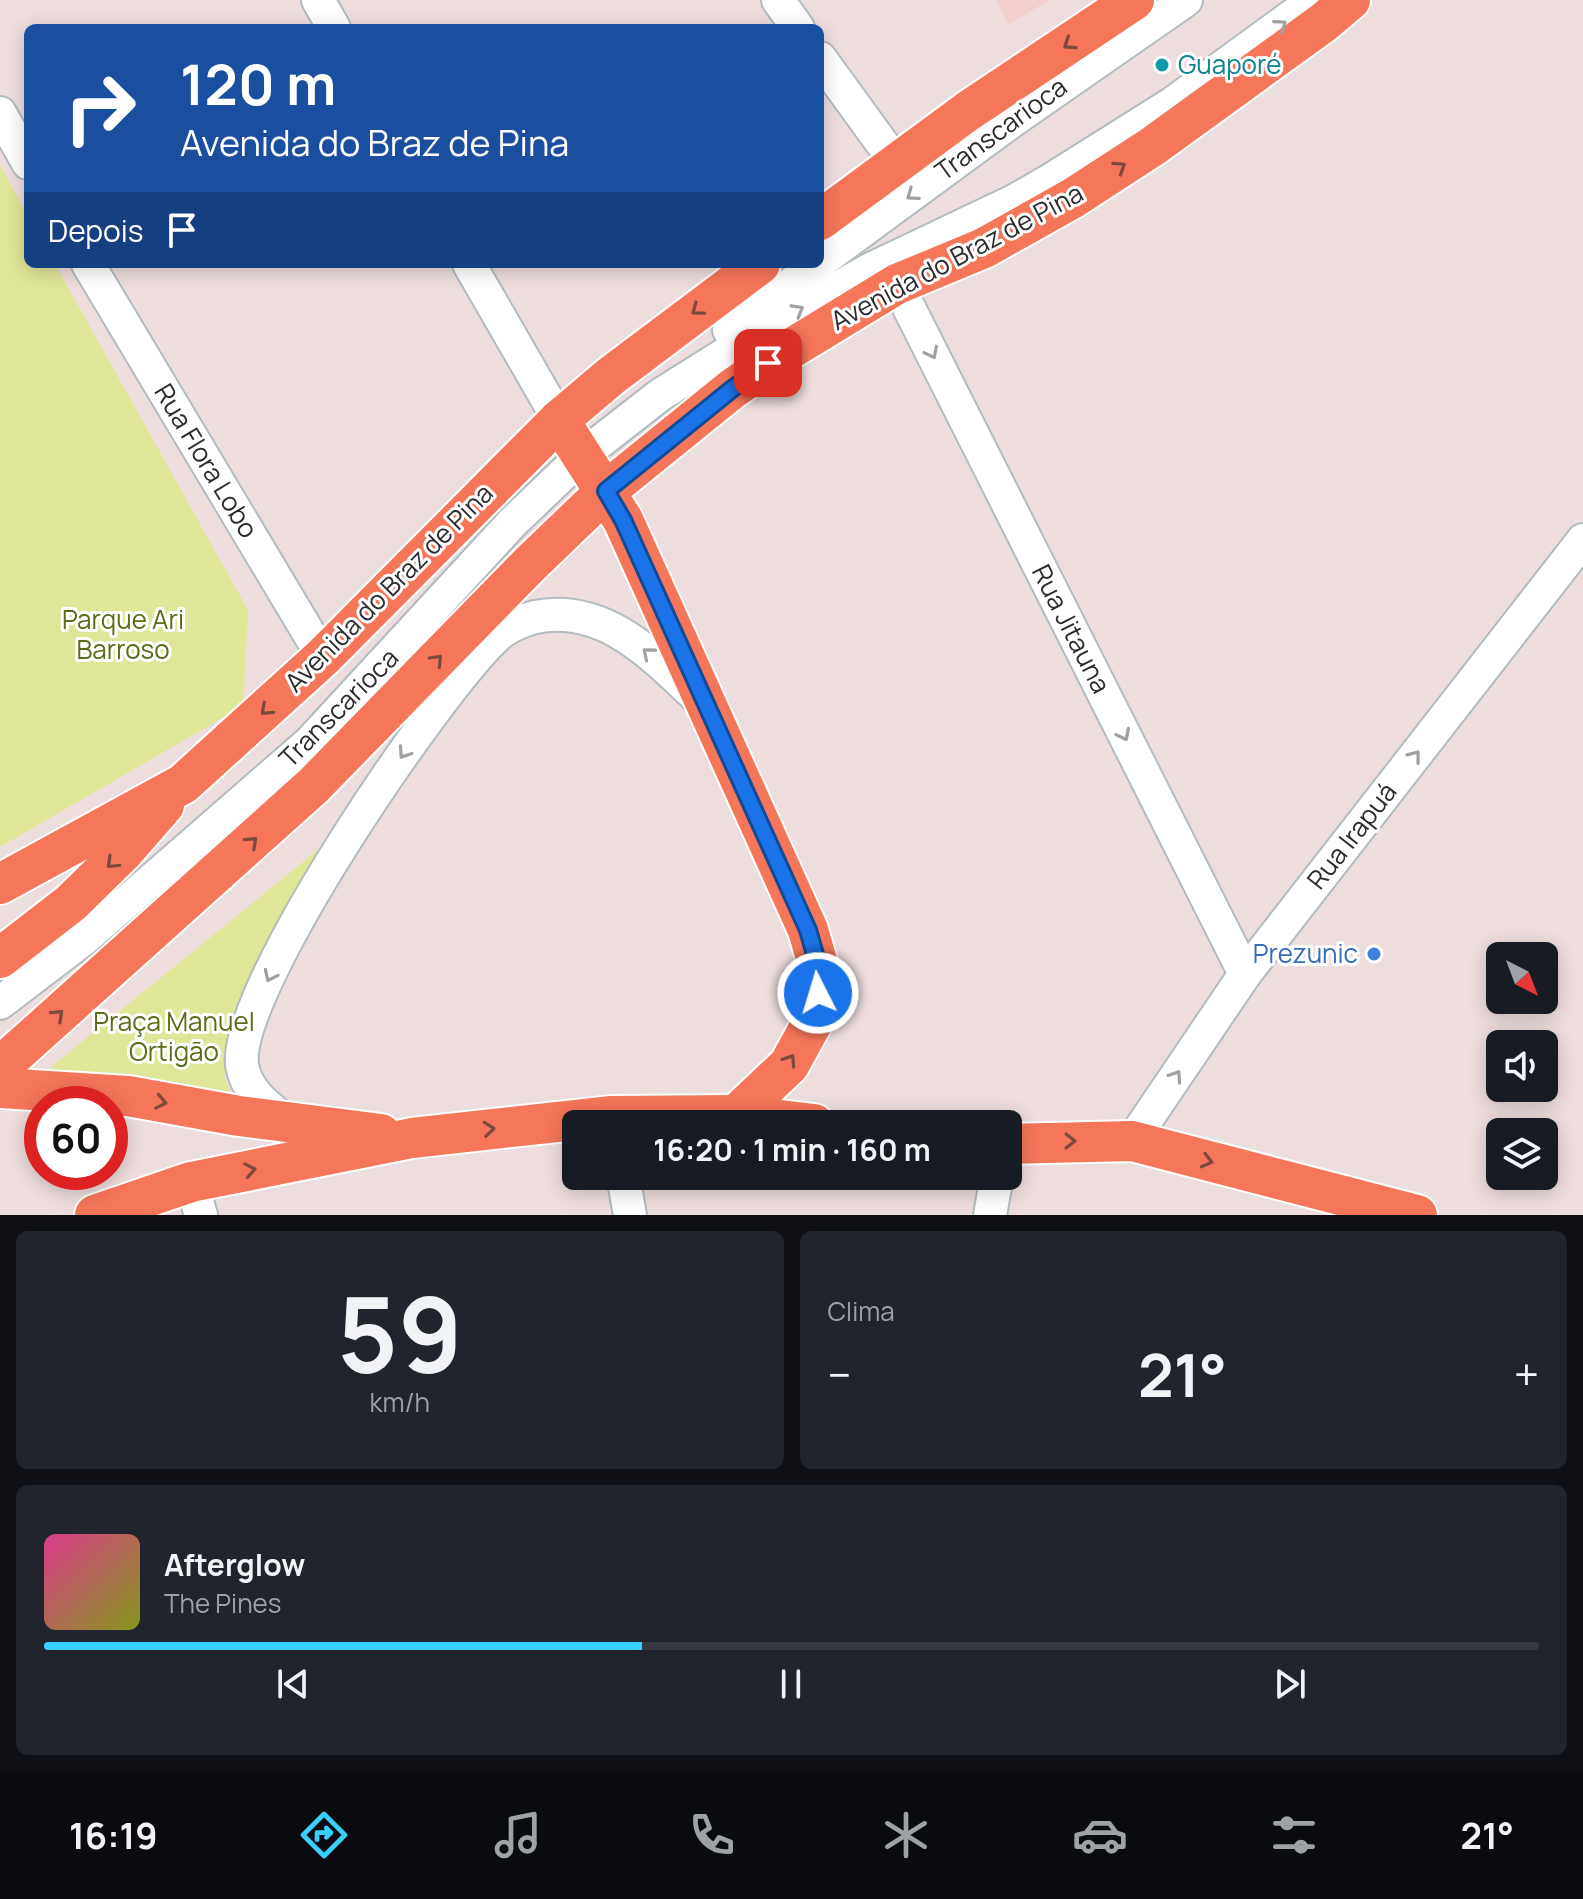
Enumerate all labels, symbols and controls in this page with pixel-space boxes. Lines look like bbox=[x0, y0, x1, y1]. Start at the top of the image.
one-way arrow bbox=[1273, 20, 1287, 34]
one-way arrow bbox=[1064, 34, 1078, 49]
text: 120 m bbox=[180, 45, 336, 122]
place label: Guaporé bbox=[1178, 46, 1282, 82]
icon: right bbox=[48, 56, 152, 160]
marker: Guaporé bbox=[1153, 56, 1171, 74]
street label: Transcarioca bbox=[927, 68, 1074, 188]
text: Avenida do Braz de Pina bbox=[180, 118, 569, 167]
one-way arrow bbox=[1111, 162, 1126, 177]
street label: Avenida do Braz de Pina bbox=[824, 174, 1089, 338]
one-way arrow bbox=[906, 185, 920, 199]
icon: arrive bbox=[160, 208, 204, 252]
text: Depois bbox=[48, 210, 144, 251]
one-way arrow bbox=[692, 301, 706, 315]
one-way arrow bbox=[789, 304, 804, 320]
pin bbox=[734, 329, 802, 397]
icon: arrive bbox=[746, 341, 790, 385]
one-way arrow bbox=[922, 345, 937, 360]
street label: Rua Flora Lobo bbox=[147, 377, 267, 544]
street label: Avenida do Braz de Pina bbox=[276, 475, 500, 699]
street label: Rua Jitauna bbox=[1024, 558, 1120, 699]
park label: Parque Ari Barroso bbox=[62, 601, 184, 667]
street label: Transcarioca bbox=[271, 640, 406, 775]
one-way arrow bbox=[643, 648, 657, 663]
one-way arrow bbox=[428, 655, 442, 669]
one-way arrow bbox=[261, 701, 275, 716]
one-way arrow bbox=[1115, 727, 1130, 742]
one-way arrow bbox=[399, 744, 414, 759]
one-way arrow bbox=[1405, 750, 1419, 765]
street label: Rua Irapuá bbox=[1298, 775, 1404, 896]
one-way arrow bbox=[243, 837, 257, 852]
one-way arrow bbox=[107, 854, 121, 868]
place label: Prezunic bbox=[1253, 935, 1358, 971]
north arrow bbox=[1486, 942, 1558, 1014]
map controls bbox=[1486, 942, 1558, 1190]
marker: Prezunic bbox=[1365, 945, 1383, 963]
position arrow bbox=[776, 951, 860, 1035]
one-way arrow bbox=[264, 967, 280, 982]
park label: Praça Manuel Ortigão bbox=[93, 1003, 255, 1069]
one-way arrow bbox=[49, 1010, 63, 1025]
button: sound bbox=[1486, 1030, 1558, 1102]
one-way arrow bbox=[780, 1054, 795, 1068]
one-way arrow bbox=[1166, 1071, 1181, 1085]
speed limit sign: 60 bbox=[24, 1086, 128, 1190]
one-way arrow bbox=[154, 1093, 167, 1110]
button: layers bbox=[1486, 1118, 1558, 1190]
one-way arrow bbox=[483, 1121, 496, 1138]
text: 16:20 · 1 min · 160 m bbox=[653, 1129, 931, 1170]
one-way arrow bbox=[1064, 1132, 1077, 1150]
one-way arrow bbox=[1200, 1151, 1214, 1168]
one-way arrow bbox=[243, 1162, 256, 1179]
text: 59 bbox=[337, 1261, 463, 1403]
text: Clima bbox=[828, 1293, 895, 1329]
text: 21° bbox=[1138, 1333, 1227, 1415]
text: − bbox=[828, 1344, 851, 1404]
text: + bbox=[1514, 1344, 1539, 1404]
text: km/h bbox=[370, 1384, 430, 1420]
text: Afterglow bbox=[164, 1544, 305, 1585]
text: The Pines bbox=[164, 1585, 281, 1621]
icon: previous bbox=[271, 1662, 315, 1706]
icon: pause bbox=[769, 1662, 813, 1706]
icon: next bbox=[1268, 1662, 1312, 1706]
icon: directions bbox=[296, 1807, 352, 1863]
icon: music bbox=[490, 1807, 546, 1863]
icon: phone bbox=[684, 1807, 740, 1863]
icon: climate bbox=[878, 1807, 934, 1863]
icon: car bbox=[1072, 1807, 1128, 1863]
icon: filters bbox=[1266, 1807, 1322, 1863]
text: 16:19 bbox=[69, 1811, 158, 1860]
text: 21° bbox=[1460, 1811, 1514, 1860]

